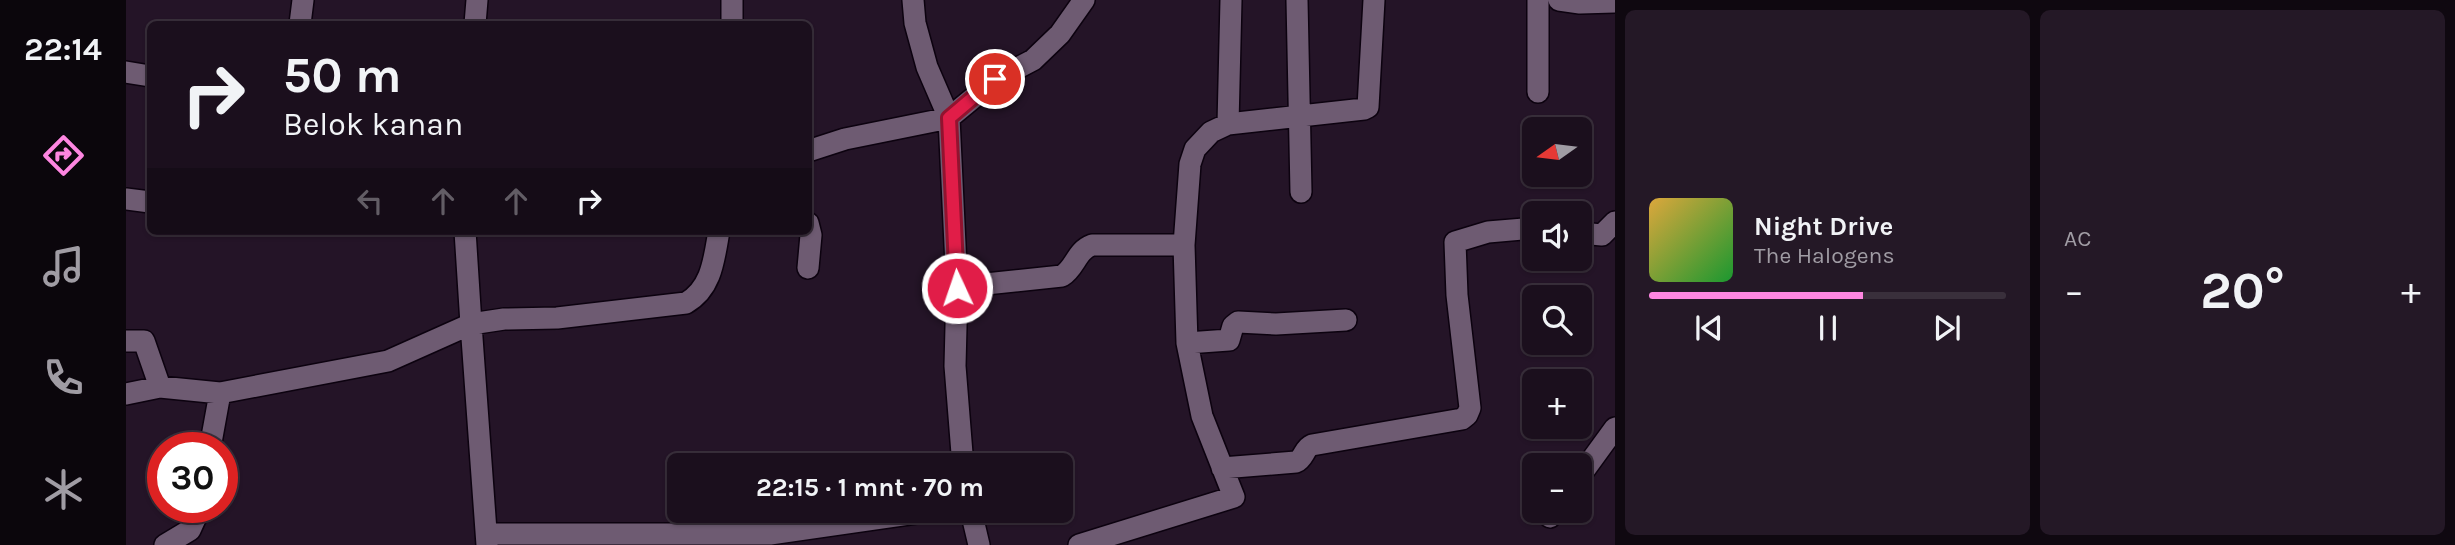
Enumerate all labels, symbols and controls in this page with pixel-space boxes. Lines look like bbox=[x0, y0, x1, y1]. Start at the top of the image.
text: 22:14 bbox=[24, 31, 102, 68]
text: 50 m bbox=[283, 47, 401, 104]
icon: right bbox=[168, 49, 259, 140]
pin bbox=[965, 49, 1025, 109]
icon: arrive bbox=[976, 60, 1014, 98]
text: Belok kanan bbox=[283, 106, 463, 143]
north arrow bbox=[1522, 117, 1592, 187]
map controls bbox=[1522, 117, 1592, 523]
icon: directions bbox=[39, 131, 88, 180]
icon: left bbox=[351, 182, 389, 220]
icon: ahead bbox=[424, 182, 462, 220]
icon: ahead bbox=[497, 182, 535, 220]
icon: right bbox=[570, 182, 608, 220]
button: sound bbox=[1522, 201, 1592, 271]
text: Night Drive bbox=[1754, 211, 1893, 242]
text: AC bbox=[2064, 225, 2091, 252]
icon: music bbox=[39, 242, 88, 291]
text: The Halogens bbox=[1754, 242, 1894, 269]
position arrow bbox=[920, 251, 994, 325]
text: 20° bbox=[2200, 260, 2285, 321]
text: − bbox=[2064, 269, 2084, 314]
text: + bbox=[2401, 269, 2421, 314]
button: search bbox=[1522, 285, 1592, 355]
icon: previous bbox=[1690, 309, 1728, 347]
icon: pause bbox=[1809, 309, 1847, 347]
icon: next bbox=[1928, 309, 1966, 347]
icon: phone bbox=[39, 353, 88, 402]
button: + bbox=[1522, 369, 1592, 439]
speed limit sign: 30 bbox=[147, 432, 238, 523]
button: − bbox=[1522, 453, 1592, 523]
icon: climate bbox=[39, 465, 88, 514]
text: 22:15 · 1 mnt · 70 m bbox=[756, 472, 984, 503]

